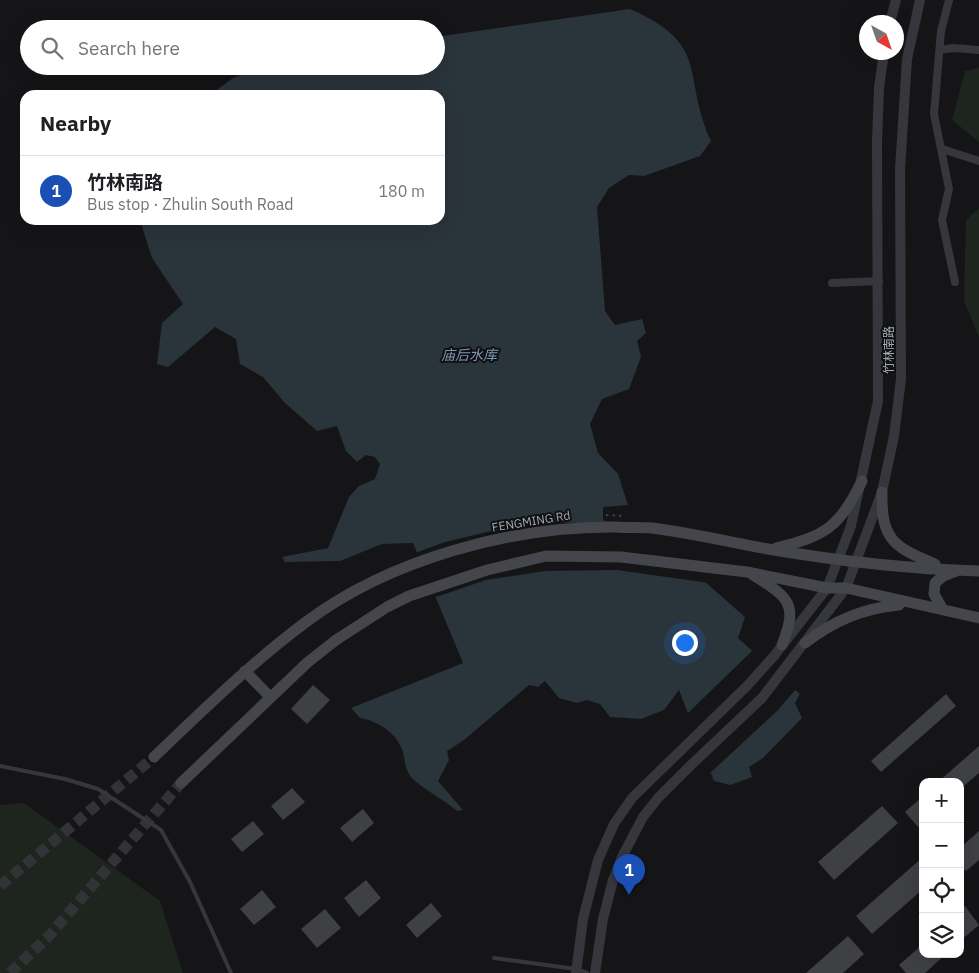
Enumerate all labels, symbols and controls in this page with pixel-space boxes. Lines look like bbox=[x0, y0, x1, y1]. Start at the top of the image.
north arrow bbox=[859, 15, 904, 60]
search box bbox=[20, 20, 445, 75]
icon: search bbox=[38, 34, 66, 62]
text: Search here bbox=[78, 36, 180, 60]
text: Nearby bbox=[40, 109, 111, 137]
text: 竹林南路 bbox=[87, 170, 163, 194]
text: 1 bbox=[51, 181, 61, 201]
text: 180 m bbox=[378, 181, 425, 201]
text: Bus stop · Zhulin South Road bbox=[87, 194, 294, 214]
street label: 竹林南路 bbox=[881, 326, 896, 374]
water label: 庙后水库 bbox=[441, 346, 499, 364]
street label: FENGMING Rd bbox=[491, 507, 571, 535]
your location bbox=[672, 630, 698, 656]
map controls bbox=[919, 778, 964, 958]
button: + bbox=[919, 778, 964, 823]
button: − bbox=[919, 823, 964, 868]
pin: 1 bbox=[613, 854, 645, 895]
button: locate bbox=[919, 868, 964, 913]
button: layers bbox=[919, 913, 964, 958]

